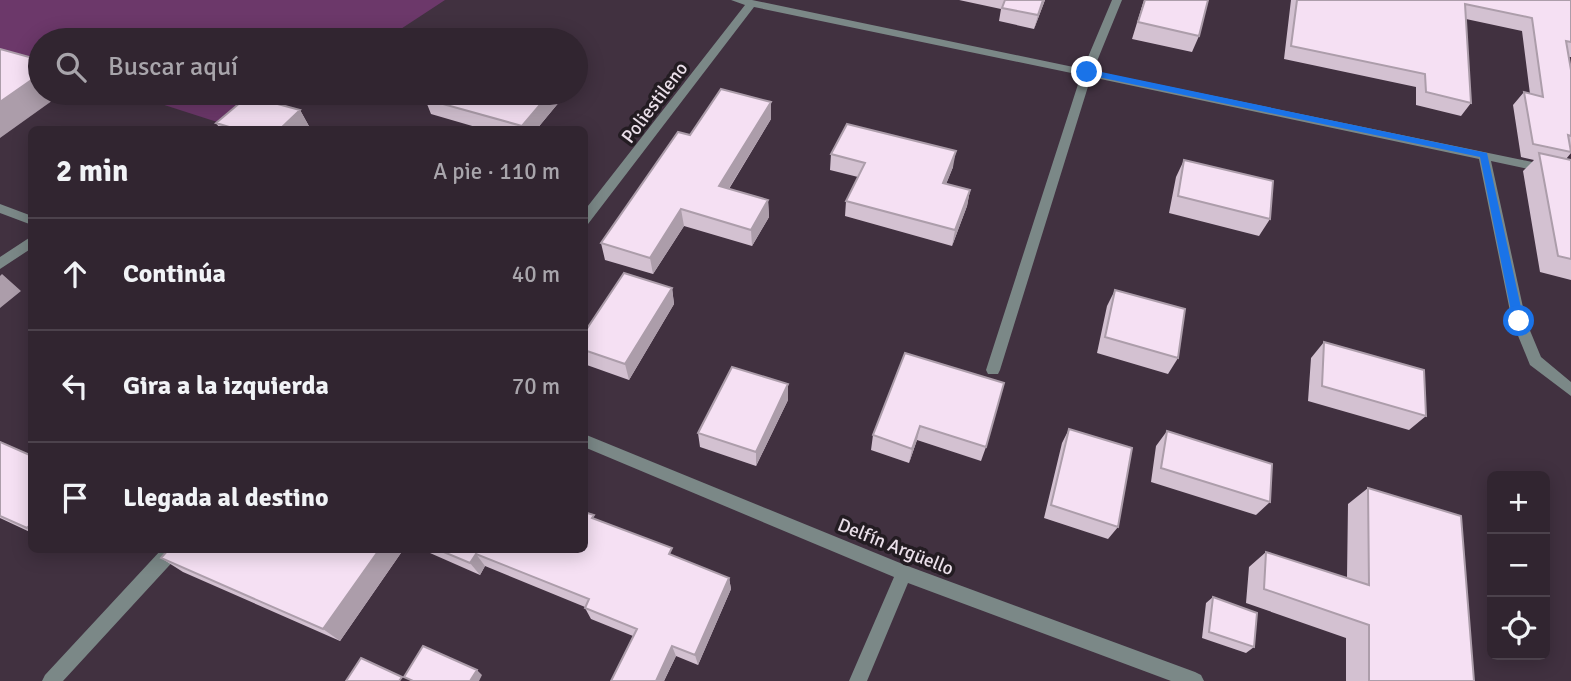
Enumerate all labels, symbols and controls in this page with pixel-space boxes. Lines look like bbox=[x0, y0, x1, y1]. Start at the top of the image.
search box bbox=[28, 28, 588, 105]
icon: search bbox=[52, 48, 90, 86]
text: Buscar aquí bbox=[108, 51, 238, 83]
route end bbox=[1071, 56, 1102, 87]
street label: Poliestileno bbox=[616, 57, 693, 148]
text: 2 min bbox=[56, 153, 128, 190]
text: A pie · 110 m bbox=[433, 157, 560, 186]
icon: ahead bbox=[56, 255, 94, 293]
text: Continúa bbox=[123, 258, 226, 290]
text: 40 m bbox=[512, 260, 560, 289]
route start bbox=[1503, 305, 1534, 336]
icon: left bbox=[56, 367, 94, 405]
text: Gira a la izquierda bbox=[123, 370, 329, 402]
text: 70 m bbox=[512, 372, 560, 401]
map controls bbox=[1487, 471, 1550, 660]
button: + bbox=[1487, 471, 1550, 534]
icon: arrive bbox=[56, 479, 94, 517]
text: Llegada al destino bbox=[123, 482, 329, 514]
street label: Delfín Argüello bbox=[834, 513, 957, 581]
button: − bbox=[1487, 534, 1550, 597]
button: locate bbox=[1487, 597, 1550, 660]

